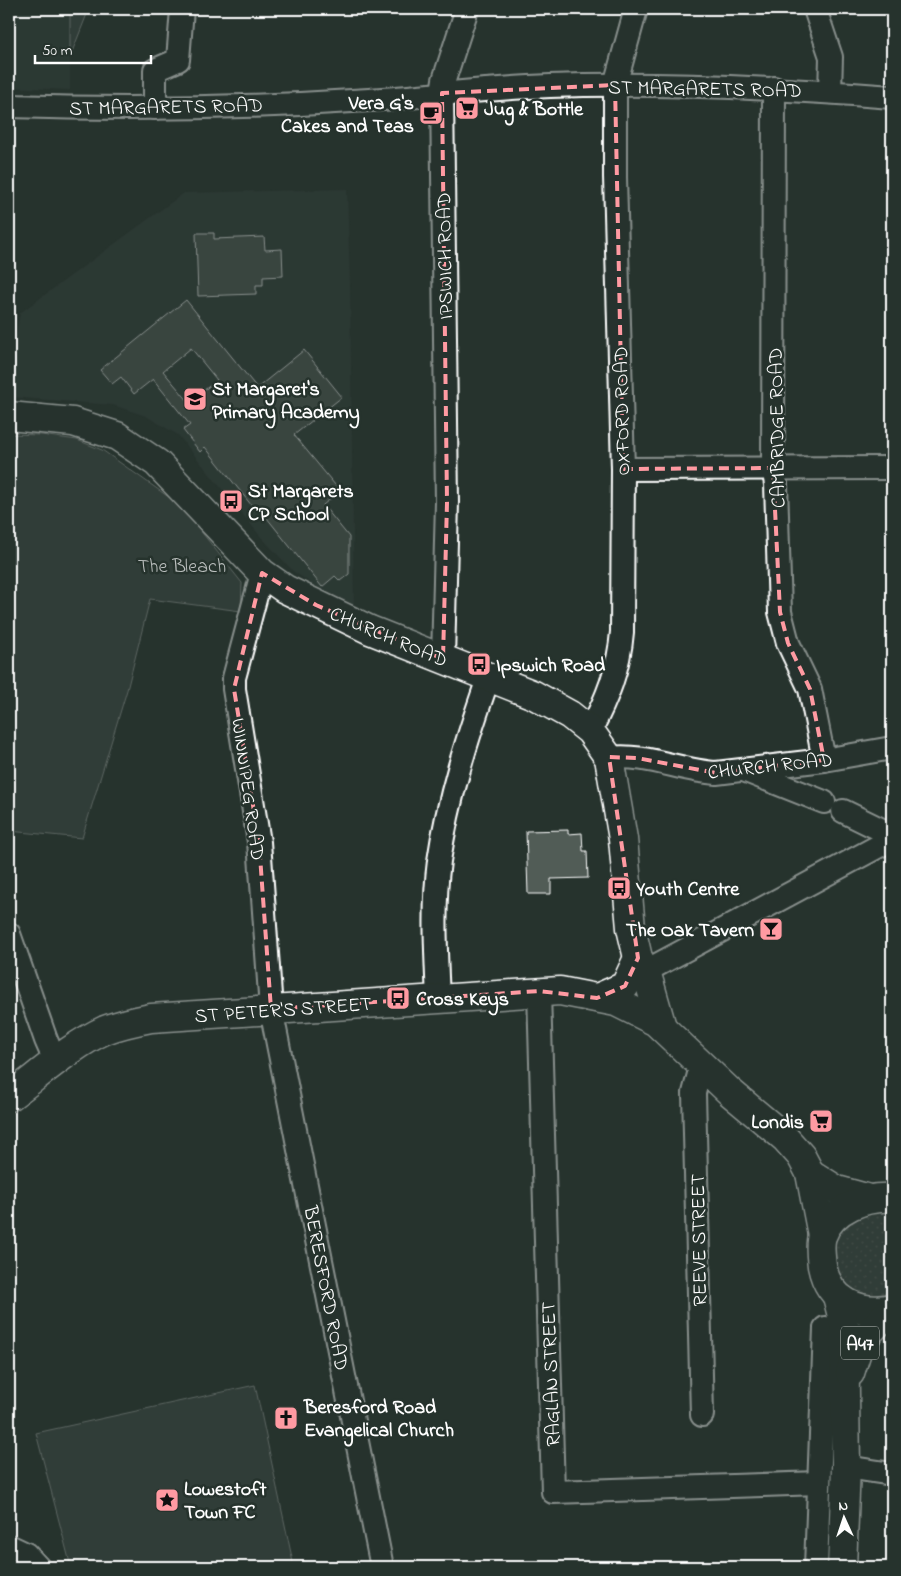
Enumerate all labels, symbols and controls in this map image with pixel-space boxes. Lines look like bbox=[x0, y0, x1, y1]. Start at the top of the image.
scale bar bbox=[35, 32, 151, 64]
text: 50 m bbox=[42, 40, 73, 62]
street label: ST MARGARETS ROAD bbox=[608, 74, 802, 107]
place label: Vera G's Cakes and Teas bbox=[281, 90, 414, 142]
street label: ST MARGARETS ROAD bbox=[69, 92, 263, 125]
supermarket icon: Jug & Bottle bbox=[454, 95, 480, 121]
place label: Jug & Bottle bbox=[484, 96, 584, 126]
cafe icon: Vera G's Cakes and Teas bbox=[418, 100, 444, 126]
street label: IPSWICH ROAD bbox=[431, 192, 462, 320]
street label: OXFORD ROAD bbox=[608, 346, 639, 476]
street label: CAMBRIDGE ROAD bbox=[763, 348, 794, 508]
place label: St Margaret's Primary Academy bbox=[212, 376, 360, 429]
school or university icon: St Margaret's Primary Academy bbox=[182, 386, 208, 412]
place label: St Margarets CP School bbox=[248, 478, 354, 530]
bus stop icon: St Margarets CP School bbox=[218, 488, 244, 514]
park label: The Bleach bbox=[138, 553, 226, 582]
street label: CHURCH ROAD bbox=[325, 600, 451, 676]
bus stop icon: Ipswich Road bbox=[466, 651, 492, 677]
place label: Ipswich Road bbox=[496, 652, 606, 681]
street label: WINNIPEG ROAD bbox=[222, 716, 271, 862]
street label: CHURCH ROAD bbox=[706, 747, 834, 788]
bus stop icon: Youth Centre bbox=[606, 875, 632, 901]
place label: Youth Centre bbox=[635, 876, 740, 905]
bar icon: The Oak Tavern bbox=[758, 916, 784, 942]
place label: The Oak Tavern bbox=[626, 917, 754, 946]
bus stop icon: Cross Keys bbox=[385, 985, 411, 1011]
place label: Cross Keys bbox=[416, 986, 509, 1016]
street label: ST PETER'S STREET bbox=[194, 991, 373, 1032]
supermarket icon: Londis bbox=[808, 1108, 834, 1134]
place label: Londis bbox=[751, 1109, 804, 1138]
street label: REEVE STREET bbox=[685, 1173, 716, 1307]
street label: BERESFORD ROAD bbox=[294, 1203, 355, 1373]
street label: RAGLAN STREET bbox=[535, 1301, 570, 1447]
road number: A47 bbox=[841, 1326, 879, 1360]
place label: Beresford Road Evangelical Church bbox=[303, 1394, 454, 1447]
church icon: Beresford Road Evangelical Church bbox=[273, 1405, 299, 1431]
place label: Lowestoft Town FC bbox=[184, 1476, 267, 1528]
place icon: Lowestoft Town FC bbox=[154, 1487, 180, 1513]
north arrow bbox=[818, 1494, 868, 1544]
text: N bbox=[838, 1496, 849, 1517]

